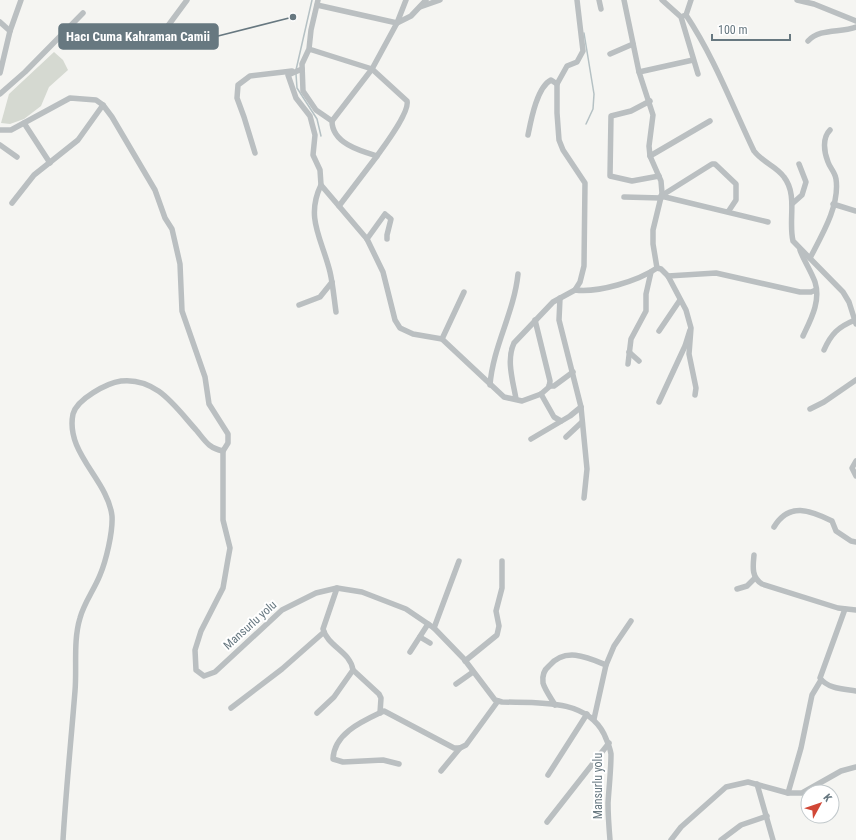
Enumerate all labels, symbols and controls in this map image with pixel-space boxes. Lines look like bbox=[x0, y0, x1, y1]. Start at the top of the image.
scale bar bbox=[712, 16, 790, 42]
text: 100 m bbox=[718, 23, 748, 37]
callout: Hacı Cuma Kahraman Camii bbox=[59, 24, 218, 49]
text: Hacı Cuma Kahraman Camii bbox=[66, 29, 210, 44]
street label: Mansurlu yolu bbox=[221, 597, 279, 652]
street label: Mansurlu yolu bbox=[591, 753, 605, 819]
north arrow bbox=[800, 784, 840, 824]
text: K bbox=[820, 791, 835, 805]

